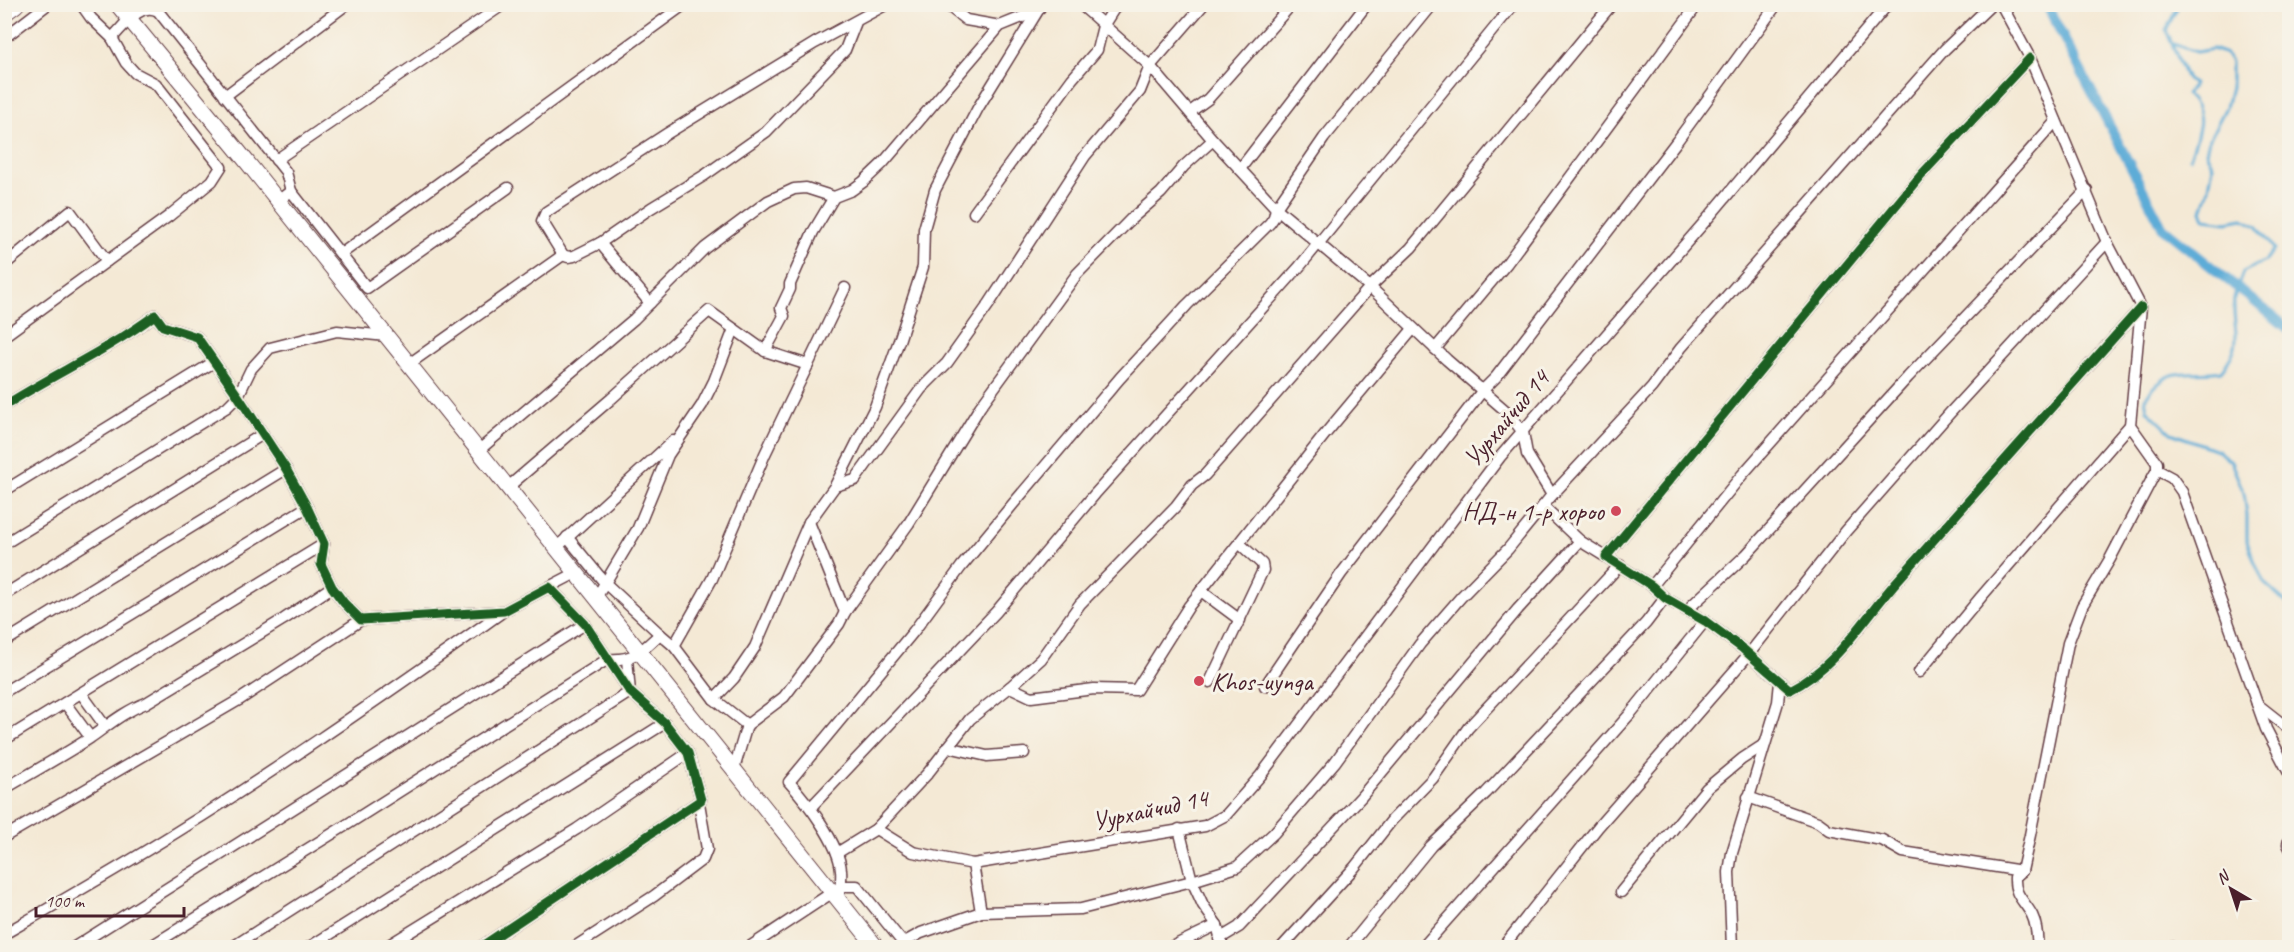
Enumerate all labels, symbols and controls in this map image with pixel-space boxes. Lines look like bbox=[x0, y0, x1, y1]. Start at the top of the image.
street label: Уурхайчид 14 bbox=[1456, 361, 1558, 474]
place label: НД-н 1-р хороо bbox=[1462, 495, 1606, 528]
marker: НД-н 1-р хороо bbox=[1609, 504, 1623, 518]
place label: Khos-uynga bbox=[1211, 665, 1314, 698]
marker: Khos-uynga bbox=[1192, 674, 1206, 688]
street label: Уурхайчид 14 bbox=[1089, 781, 1213, 838]
north arrow bbox=[2201, 859, 2261, 919]
text: N bbox=[2212, 865, 2235, 889]
scale bar bbox=[36, 880, 184, 918]
text: 100 m bbox=[45, 890, 86, 912]

